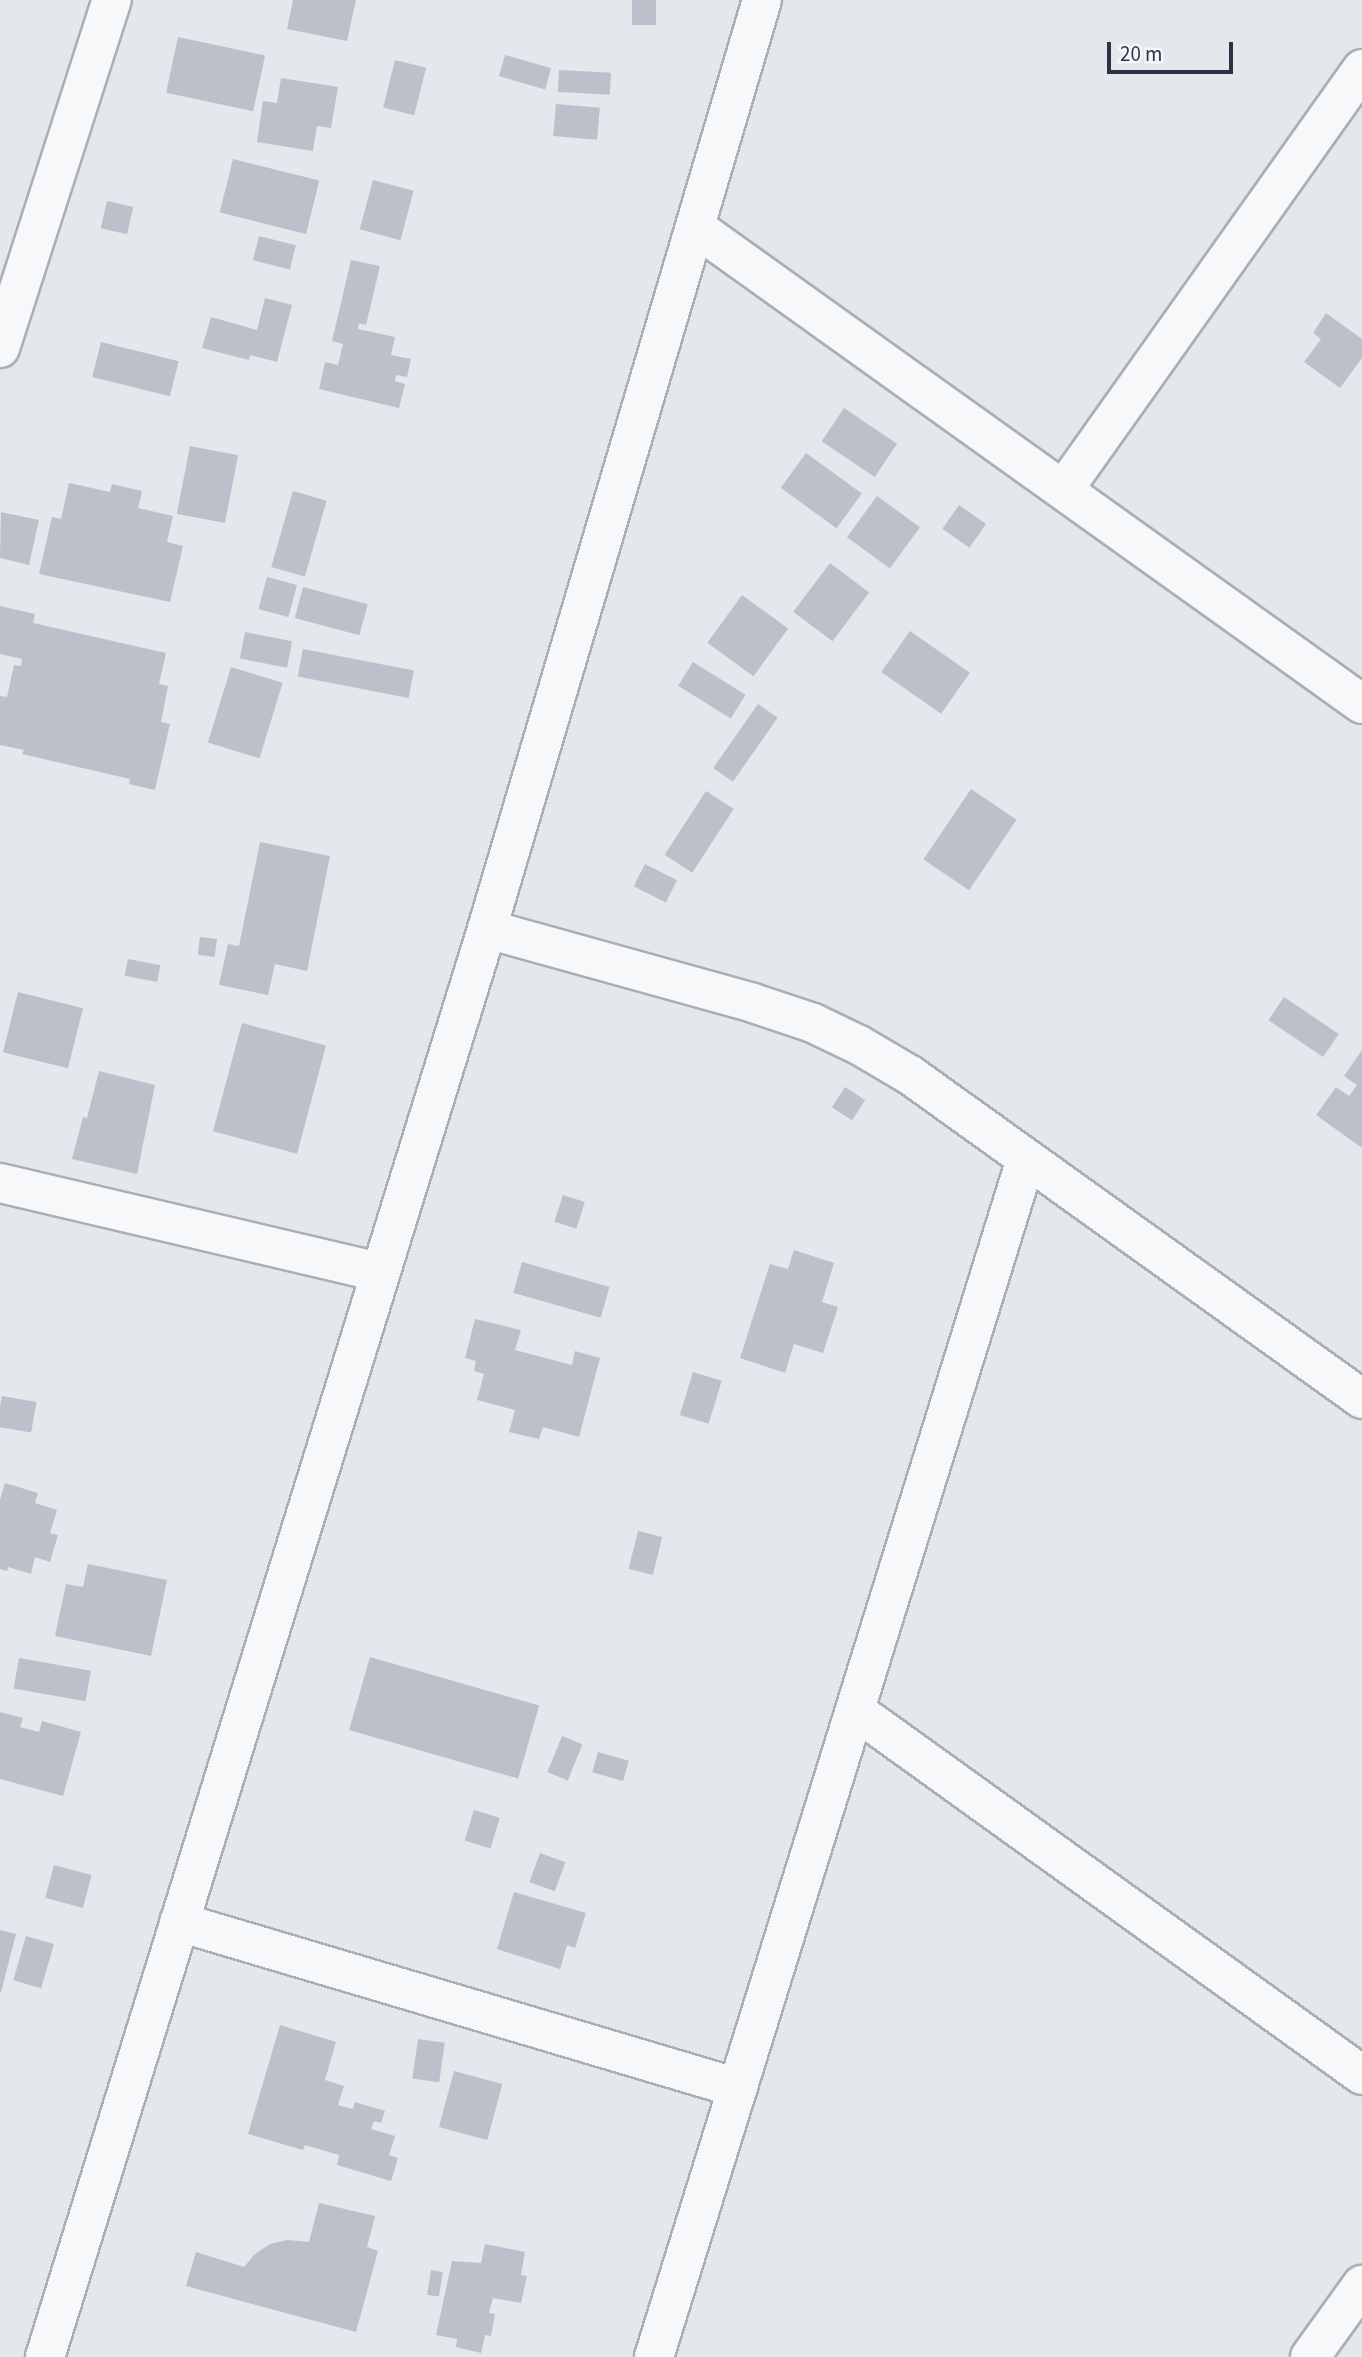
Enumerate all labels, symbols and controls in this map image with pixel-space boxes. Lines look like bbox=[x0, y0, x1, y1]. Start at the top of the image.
scale bar bbox=[1110, 28, 1236, 72]
text: 20 m bbox=[1120, 39, 1162, 69]

